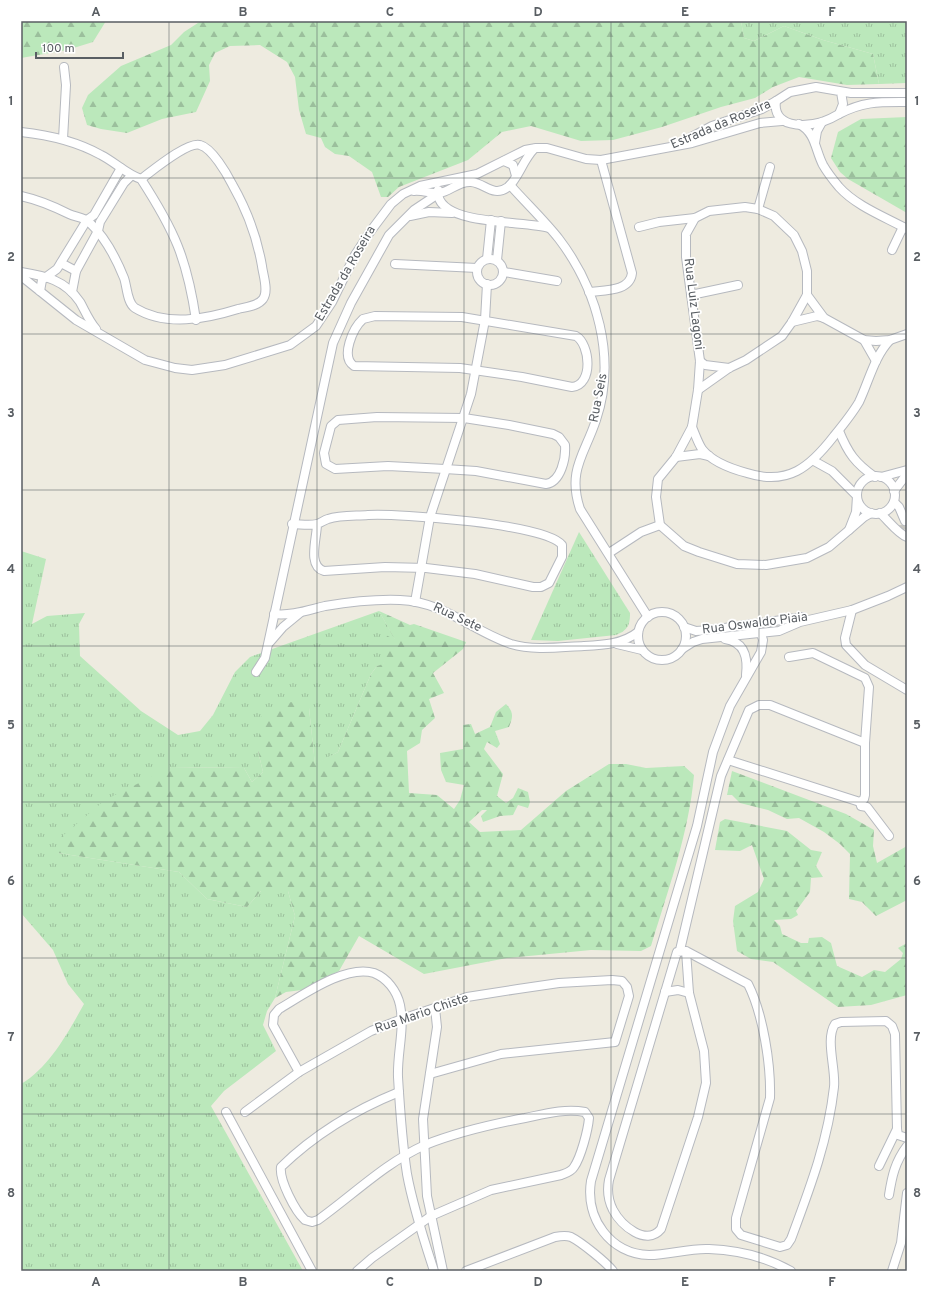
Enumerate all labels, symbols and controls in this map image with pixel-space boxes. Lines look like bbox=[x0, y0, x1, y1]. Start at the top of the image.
text: A bbox=[91, 5, 101, 21]
text: B bbox=[239, 5, 248, 21]
text: C bbox=[386, 5, 394, 21]
text: D bbox=[533, 5, 543, 21]
text: E bbox=[681, 5, 689, 21]
text: F bbox=[828, 5, 836, 21]
scale bar bbox=[36, 34, 123, 60]
text: 100 m bbox=[42, 41, 75, 57]
text: 1 bbox=[8, 94, 14, 110]
text: 1 bbox=[914, 94, 920, 110]
street label: Estrada da Roseira bbox=[668, 97, 774, 153]
street label: Estrada da Roseira bbox=[312, 223, 380, 325]
text: 2 bbox=[7, 250, 15, 266]
text: 2 bbox=[913, 250, 921, 266]
street label: Rua Luiz Lagoni bbox=[679, 257, 707, 351]
street label: Rua Seis bbox=[586, 372, 612, 424]
text: 3 bbox=[7, 406, 15, 422]
text: 3 bbox=[913, 406, 921, 422]
text: 4 bbox=[7, 562, 15, 578]
text: 4 bbox=[913, 562, 921, 578]
street label: Rua Sete bbox=[430, 600, 484, 636]
street label: Rua Oswaldo Piaia bbox=[701, 610, 809, 638]
text: 5 bbox=[7, 718, 15, 734]
text: 5 bbox=[913, 718, 921, 734]
text: 6 bbox=[7, 874, 15, 890]
text: 6 bbox=[913, 874, 921, 890]
street label: Rua Mario Chiste bbox=[373, 990, 471, 1038]
text: 7 bbox=[8, 1030, 15, 1046]
text: 7 bbox=[914, 1030, 921, 1046]
text: 8 bbox=[7, 1186, 15, 1202]
text: 8 bbox=[913, 1186, 921, 1202]
text: A bbox=[91, 1275, 101, 1291]
text: B bbox=[239, 1275, 248, 1291]
text: C bbox=[386, 1275, 394, 1291]
text: D bbox=[533, 1275, 543, 1291]
text: E bbox=[681, 1275, 689, 1291]
text: F bbox=[828, 1275, 836, 1291]

